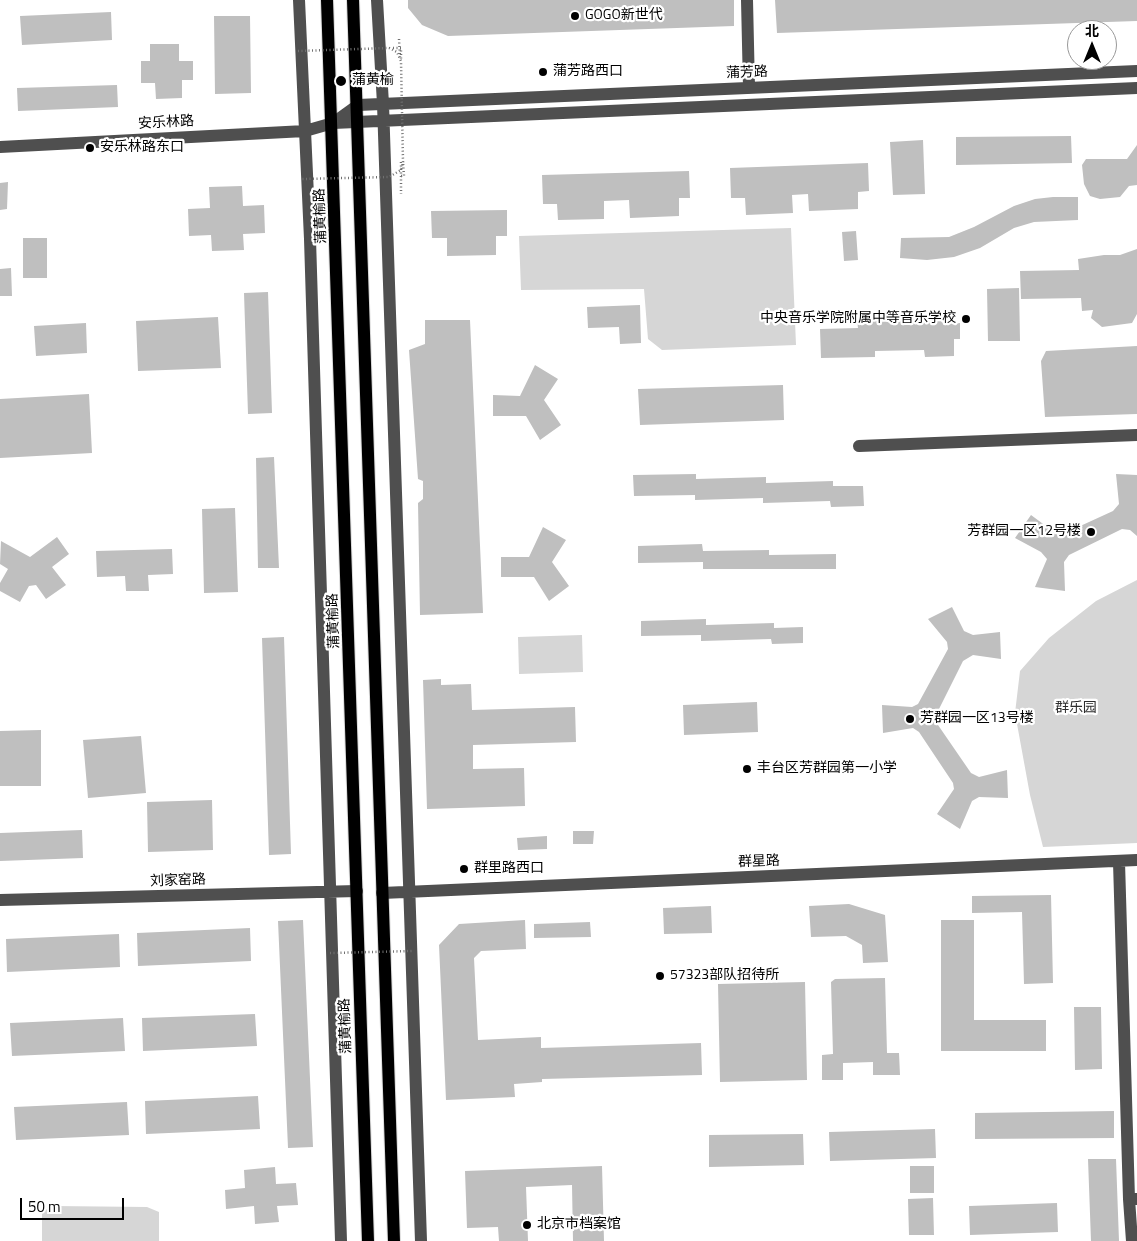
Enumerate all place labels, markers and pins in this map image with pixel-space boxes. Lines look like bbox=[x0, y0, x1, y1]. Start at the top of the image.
place label: GOGO新世代 bbox=[585, 8, 663, 24]
marker: GOGO新世代 bbox=[569, 10, 581, 22]
place label: 蒲芳路西口 bbox=[553, 64, 623, 80]
marker: 蒲芳路西口 bbox=[537, 66, 549, 78]
place label: 蒲黄榆 bbox=[352, 73, 394, 89]
marker: 蒲黄榆 bbox=[334, 74, 348, 88]
place label: 安乐林路东口 bbox=[100, 140, 184, 156]
marker: 安乐林路东口 bbox=[84, 142, 96, 154]
place label: 中央音乐学院附属中等音乐学校 bbox=[760, 311, 956, 327]
marker: 中央音乐学院附属中等音乐学校 bbox=[960, 313, 972, 325]
place label: 芳群园一区12号楼 bbox=[967, 524, 1081, 540]
marker: 芳群园一区12号楼 bbox=[1085, 526, 1097, 538]
place label: 芳群园一区13号楼 bbox=[920, 711, 1034, 727]
marker: 芳群园一区13号楼 bbox=[904, 713, 916, 725]
place label: 丰台区芳群园第一小学 bbox=[757, 761, 897, 777]
marker: 丰台区芳群园第一小学 bbox=[741, 763, 753, 775]
place label: 群里路西口 bbox=[474, 861, 544, 877]
marker: 群里路西口 bbox=[458, 863, 470, 875]
place label: 57323部队招待所 bbox=[670, 968, 779, 984]
marker: 57323部队招待所 bbox=[654, 970, 666, 982]
place label: 北京市档案馆 bbox=[537, 1217, 621, 1233]
marker: 北京市档案馆 bbox=[521, 1219, 533, 1231]

